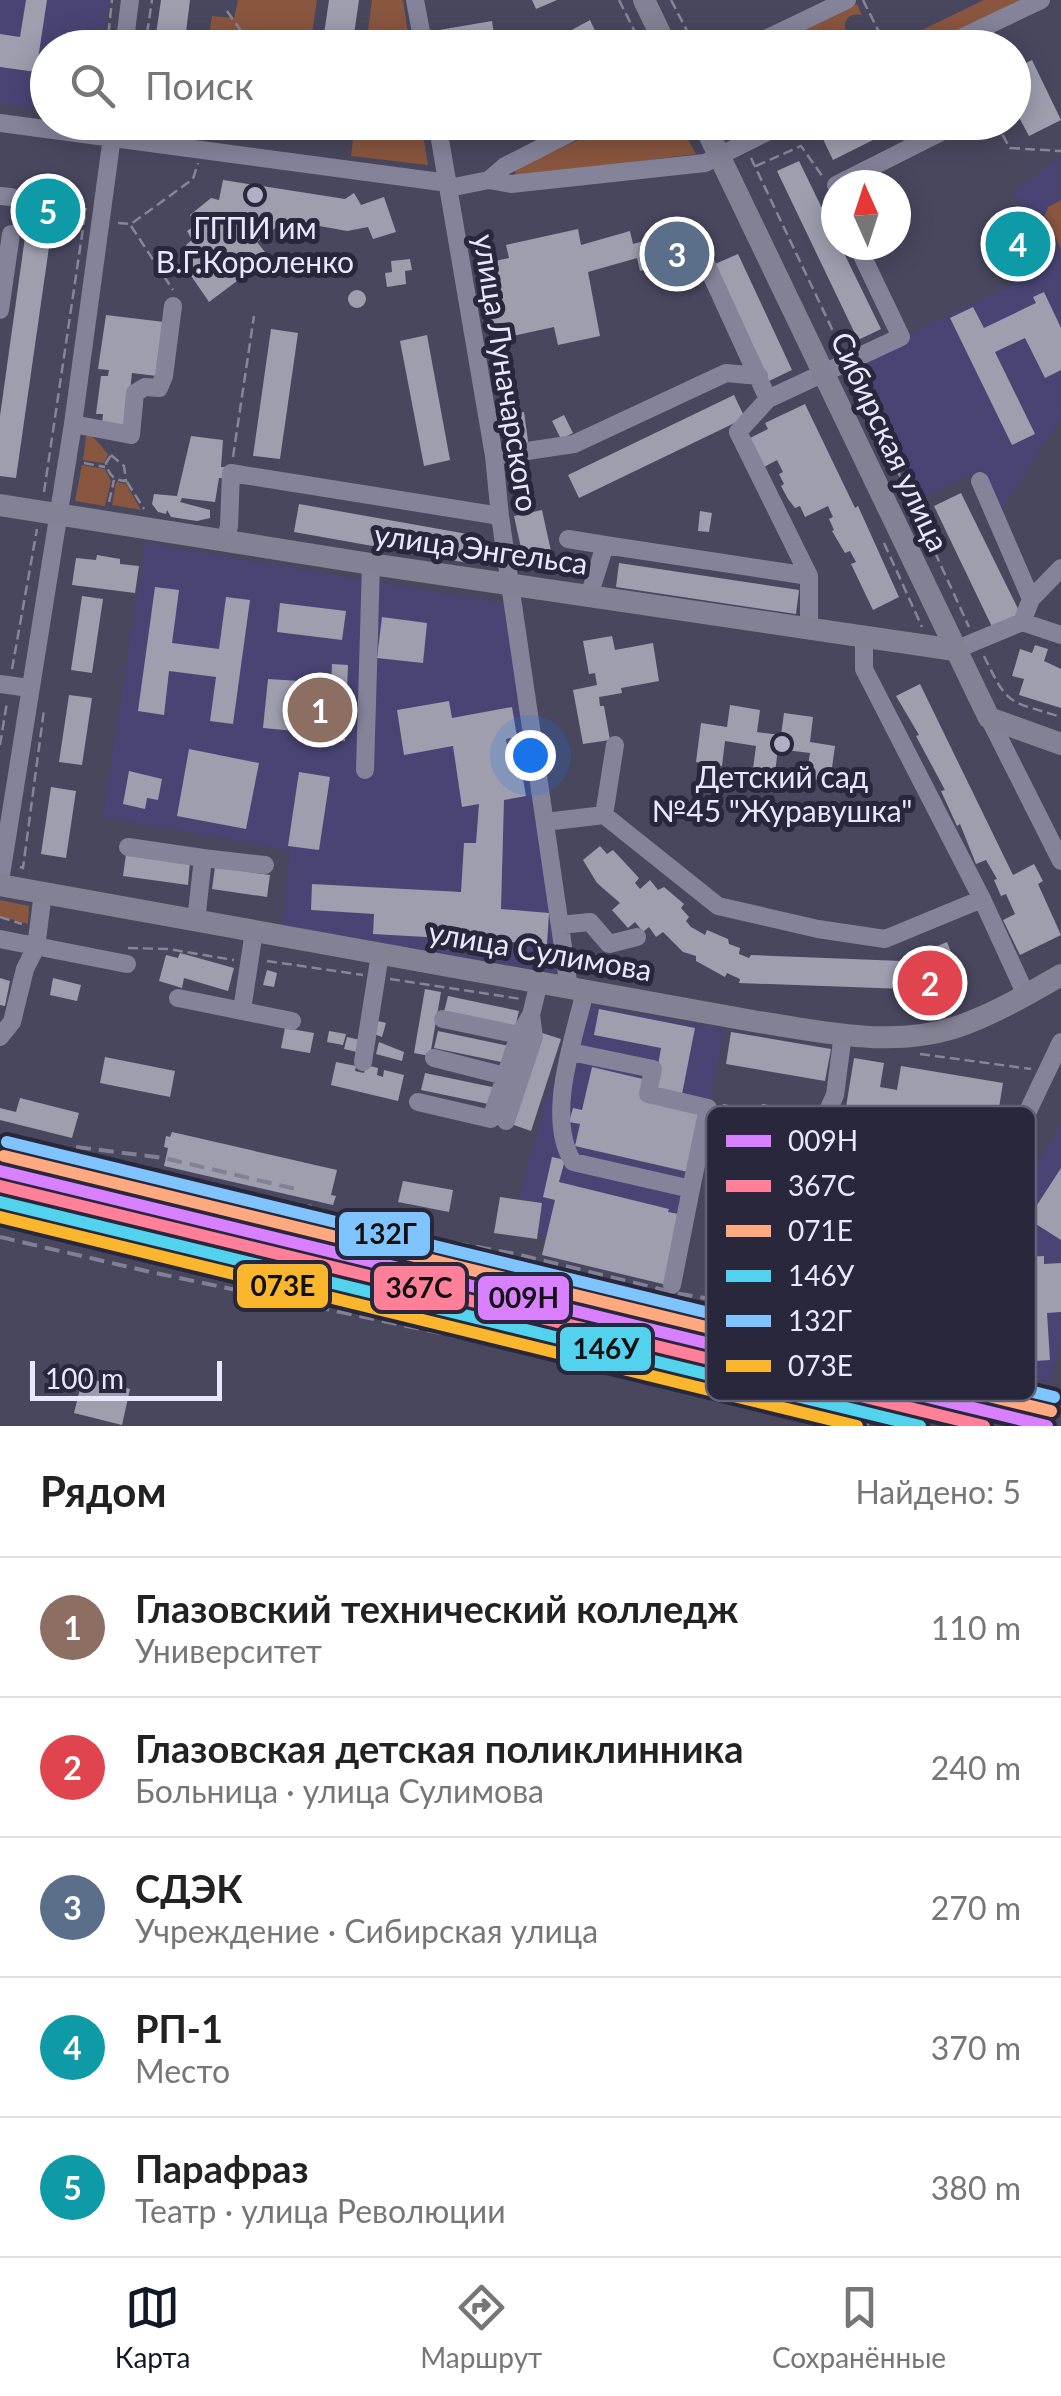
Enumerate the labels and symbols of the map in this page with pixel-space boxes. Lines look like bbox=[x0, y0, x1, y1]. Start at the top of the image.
north arrow bbox=[821, 170, 911, 260]
pin: 5 bbox=[15, 174, 80, 248]
marker: ГГПИ им В.Г.Короленко bbox=[244, 184, 266, 206]
pin: 4 bbox=[986, 206, 1050, 282]
place label: ГГПИ им В.Г.Короленко bbox=[156, 209, 354, 279]
pin: 3 bbox=[644, 216, 710, 292]
street label: улица Луначарского bbox=[467, 231, 547, 514]
street label: Сибирская улица bbox=[824, 326, 957, 557]
street label: улица Энгельса bbox=[372, 515, 590, 581]
pin: 1 bbox=[288, 672, 352, 748]
your location bbox=[505, 730, 556, 781]
marker: Детский сад №45 "Журавушка" bbox=[771, 733, 793, 755]
place label: Детский сад №45 "Журавушка" bbox=[652, 758, 913, 828]
street label: улица Сулимова bbox=[426, 913, 655, 987]
pin: 2 bbox=[898, 946, 962, 1020]
legend bbox=[706, 1106, 1036, 1401]
text: 009Н bbox=[788, 1123, 858, 1157]
text: 367С bbox=[788, 1168, 856, 1202]
line badge: 132Г bbox=[337, 1210, 432, 1258]
text: 071Е bbox=[788, 1213, 853, 1247]
text: 132Г bbox=[353, 1216, 417, 1250]
text: 146У bbox=[788, 1258, 855, 1292]
line badge: 073Е bbox=[235, 1262, 330, 1310]
line badge: 367С bbox=[372, 1264, 467, 1312]
text: 073Е bbox=[251, 1268, 315, 1302]
text: 367С bbox=[385, 1270, 453, 1304]
line badge: 009Н bbox=[476, 1274, 571, 1322]
text: 009Н bbox=[489, 1280, 559, 1314]
text: 132Г bbox=[788, 1303, 852, 1337]
line badge: 146У bbox=[558, 1325, 653, 1373]
text: 146У bbox=[573, 1331, 640, 1365]
text: 073Е bbox=[788, 1348, 853, 1382]
scale bar bbox=[30, 1356, 222, 1400]

